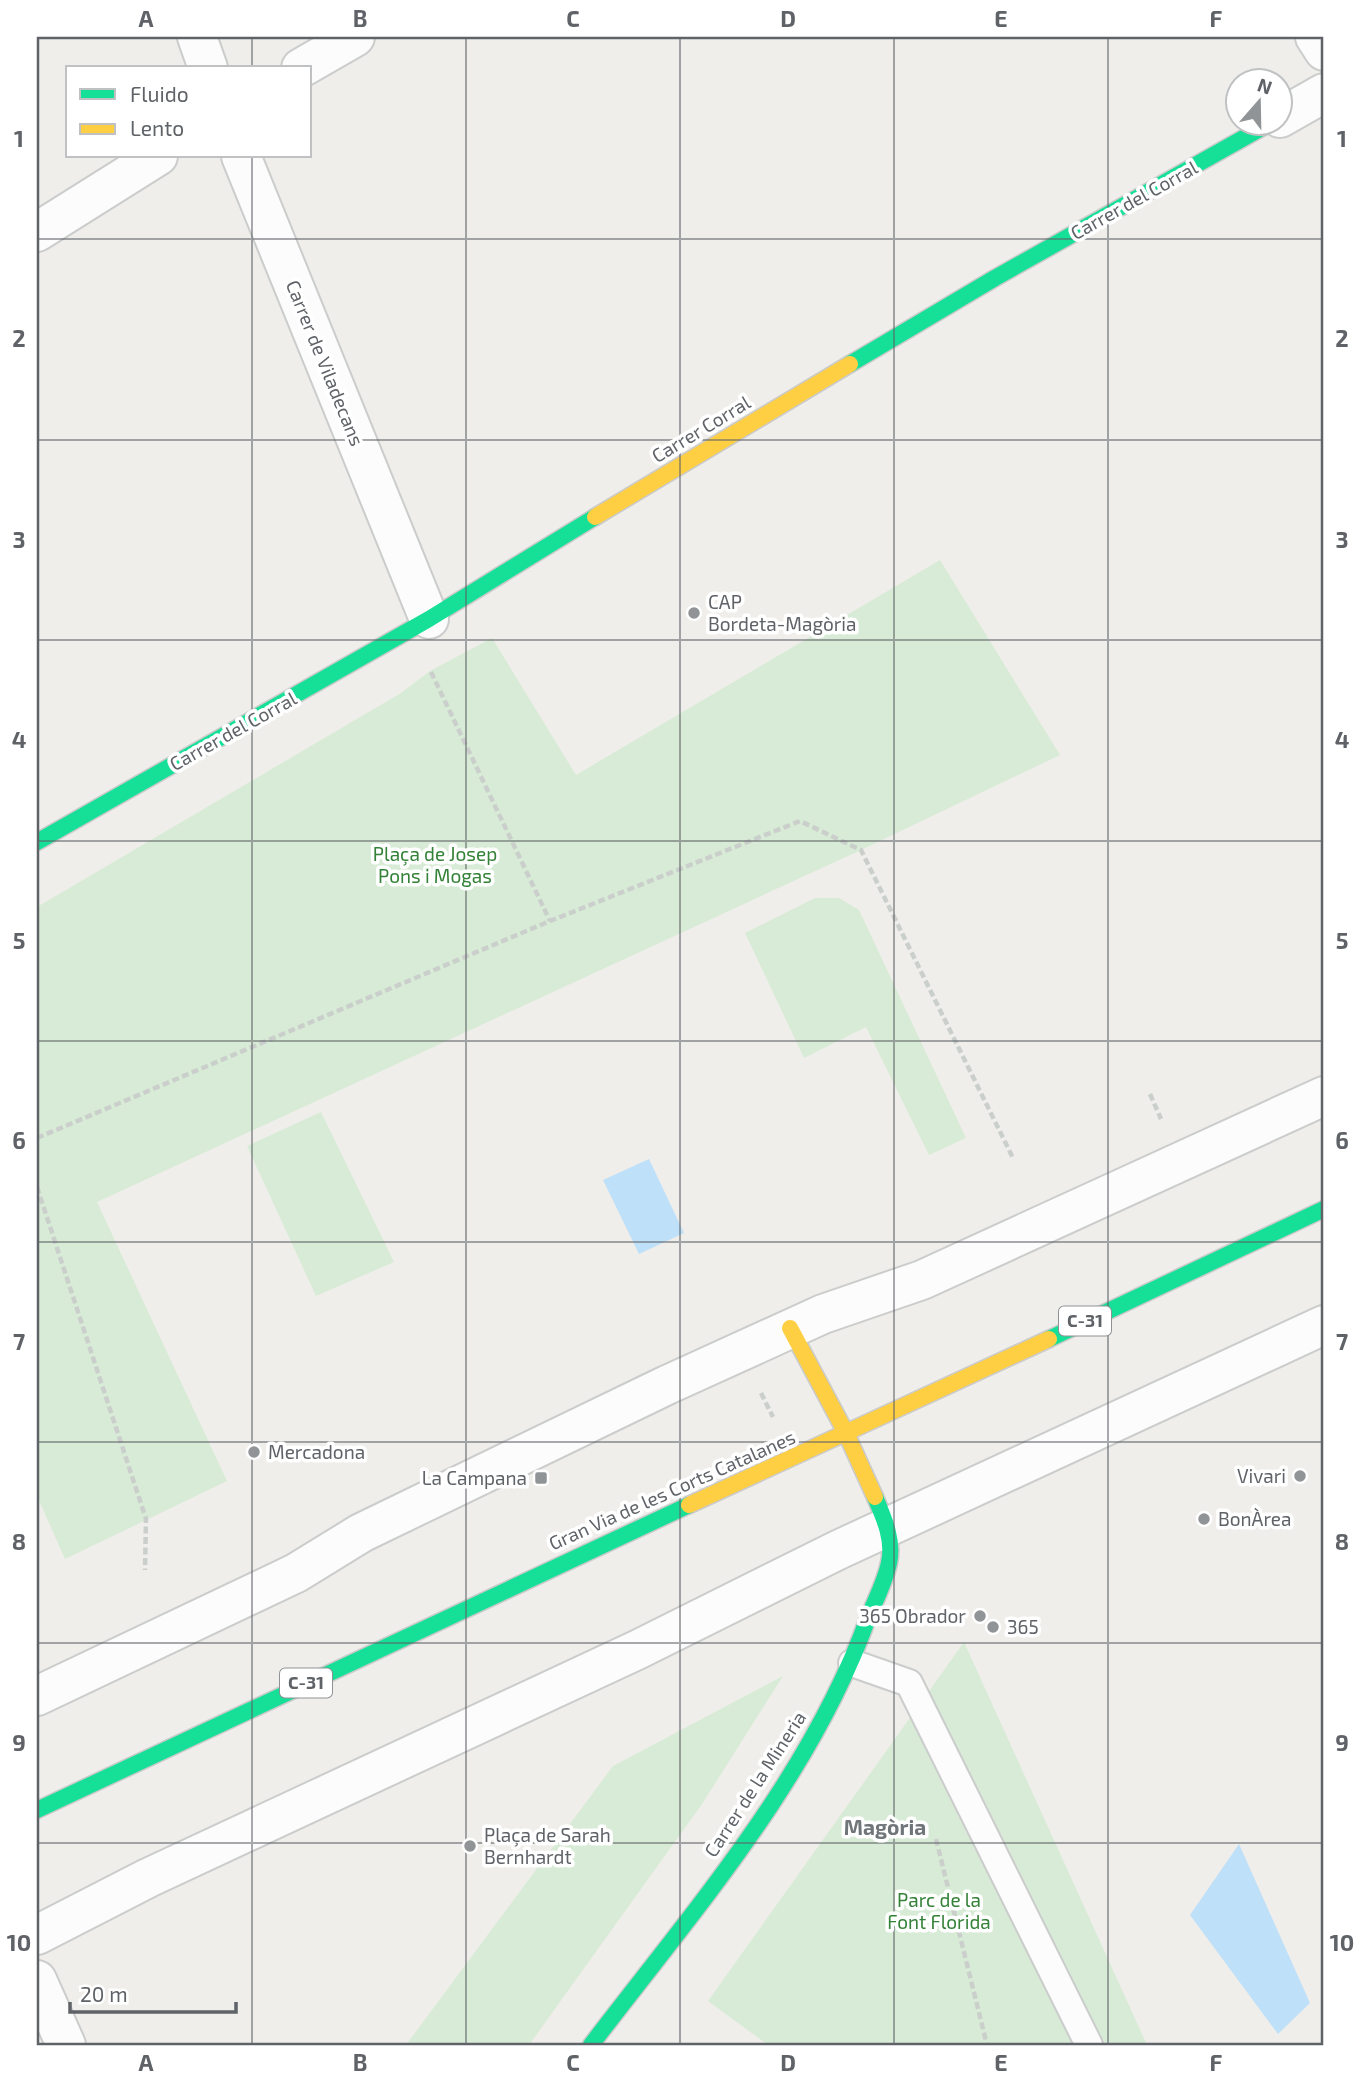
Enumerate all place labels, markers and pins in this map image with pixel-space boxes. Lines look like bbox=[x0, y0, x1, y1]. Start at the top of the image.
place label: CAP Bordeta-Magòria bbox=[708, 590, 856, 635]
marker: CAP Bordeta-Magòria bbox=[686, 605, 702, 621]
place label: Mercadona bbox=[268, 1440, 365, 1463]
marker: Mercadona bbox=[246, 1444, 262, 1460]
place label: Vivari bbox=[1237, 1464, 1286, 1487]
place label: La Campana bbox=[422, 1466, 527, 1489]
marker: Vivari bbox=[1292, 1468, 1308, 1484]
marker: La Campana bbox=[533, 1470, 549, 1486]
place label: BonÀrea bbox=[1218, 1507, 1291, 1530]
marker: BonÀrea bbox=[1196, 1511, 1212, 1527]
place label: 365 Obrador bbox=[859, 1604, 966, 1627]
marker: 365 Obrador bbox=[972, 1608, 988, 1624]
place label: 365 bbox=[1007, 1615, 1039, 1638]
marker: 365 bbox=[985, 1619, 1001, 1635]
place label: Plaça de Sarah Bernhardt bbox=[484, 1823, 611, 1868]
marker: Plaça de Sarah Bernhardt bbox=[462, 1838, 478, 1854]

